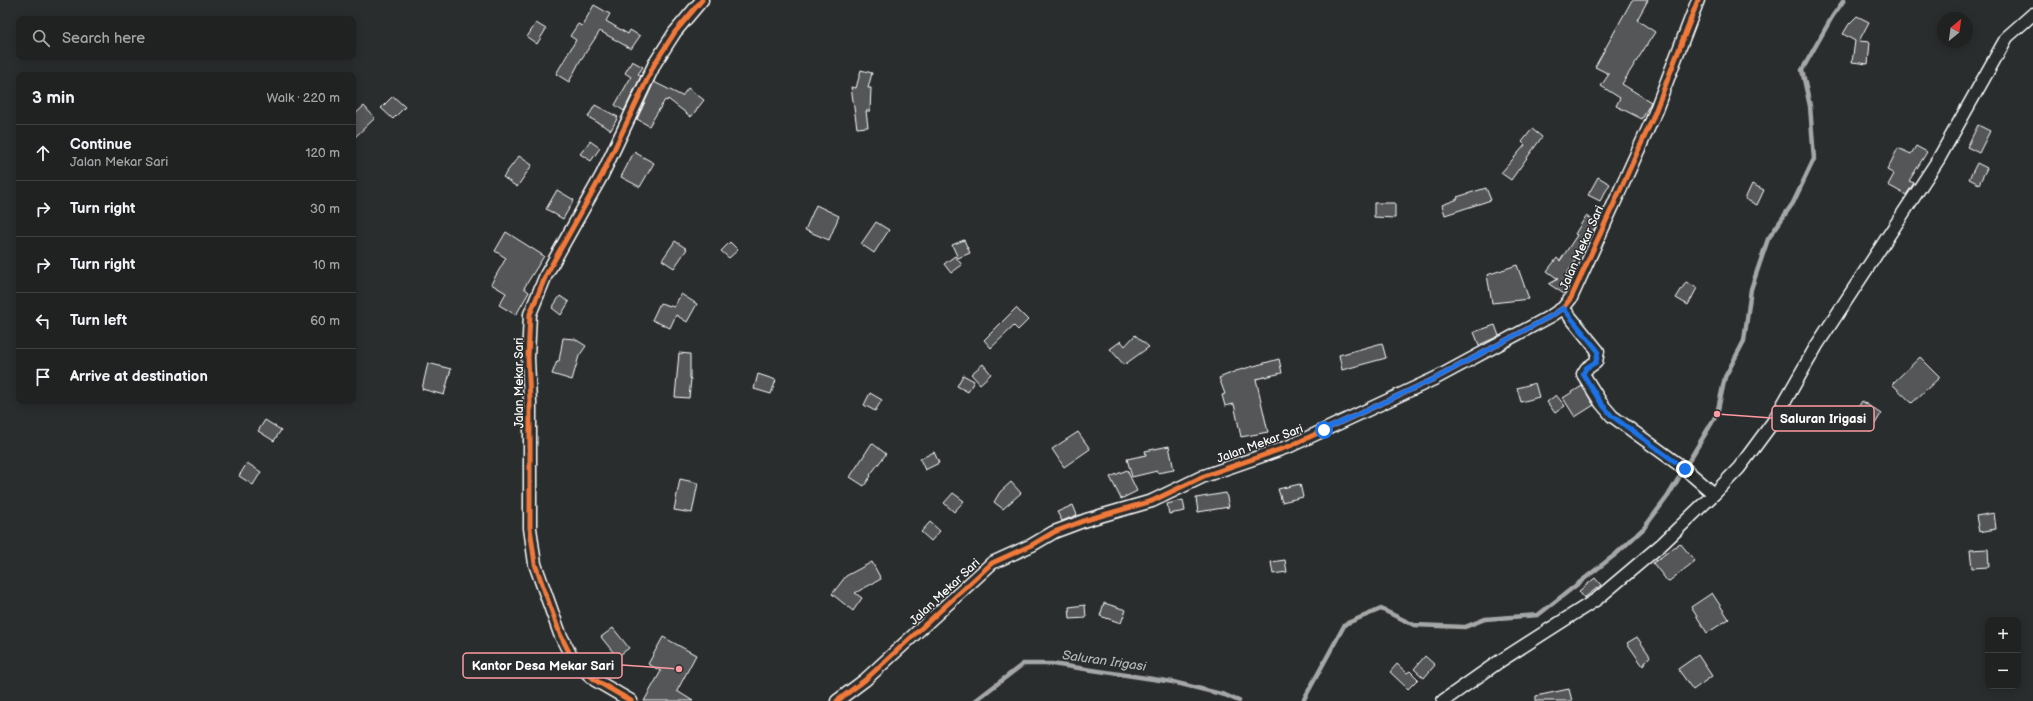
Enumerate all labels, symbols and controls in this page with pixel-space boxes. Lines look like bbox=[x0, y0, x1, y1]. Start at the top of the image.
north arrow bbox=[1937, 12, 1973, 48]
search box bbox=[16, 16, 356, 60]
icon: search bbox=[30, 27, 52, 49]
text: Search here bbox=[62, 29, 145, 48]
text: 3 min bbox=[32, 88, 75, 108]
text: Walk · 220 m bbox=[267, 90, 340, 106]
text: Continue bbox=[70, 135, 132, 154]
icon: ahead bbox=[32, 142, 54, 164]
text: 120 m bbox=[305, 145, 340, 161]
text: Jalan Mekar Sari bbox=[70, 154, 168, 170]
icon: right bbox=[32, 198, 54, 220]
text: Turn right bbox=[70, 199, 135, 218]
text: 30 m bbox=[310, 201, 340, 217]
street label: Jalan Mekar Sari bbox=[1557, 203, 1607, 292]
icon: right bbox=[32, 254, 54, 276]
text: Turn right bbox=[70, 255, 135, 274]
text: 10 m bbox=[313, 257, 340, 273]
icon: left bbox=[32, 310, 54, 332]
text: Turn left bbox=[70, 311, 127, 330]
text: 60 m bbox=[310, 313, 340, 329]
street label: Jalan Mekar Sari bbox=[512, 337, 527, 428]
icon: arrive bbox=[32, 366, 54, 388]
text: Arrive at destination bbox=[70, 367, 208, 386]
callout: Saluran Irigasi bbox=[1772, 406, 1874, 431]
text: Saluran Irigasi bbox=[1780, 411, 1866, 427]
street label: Jalan Mekar Sari bbox=[1215, 421, 1305, 467]
route start bbox=[1315, 421, 1333, 439]
route end bbox=[1676, 460, 1694, 478]
street label: Jalan Mekar Sari bbox=[907, 555, 983, 628]
map controls bbox=[1985, 617, 2021, 689]
button: + bbox=[1985, 617, 2021, 653]
water label: Saluran Irigasi bbox=[1061, 647, 1148, 675]
callout: Kantor Desa Mekar Sari bbox=[463, 653, 622, 678]
button: − bbox=[1985, 653, 2021, 689]
text: Kantor Desa Mekar Sari bbox=[472, 658, 614, 674]

